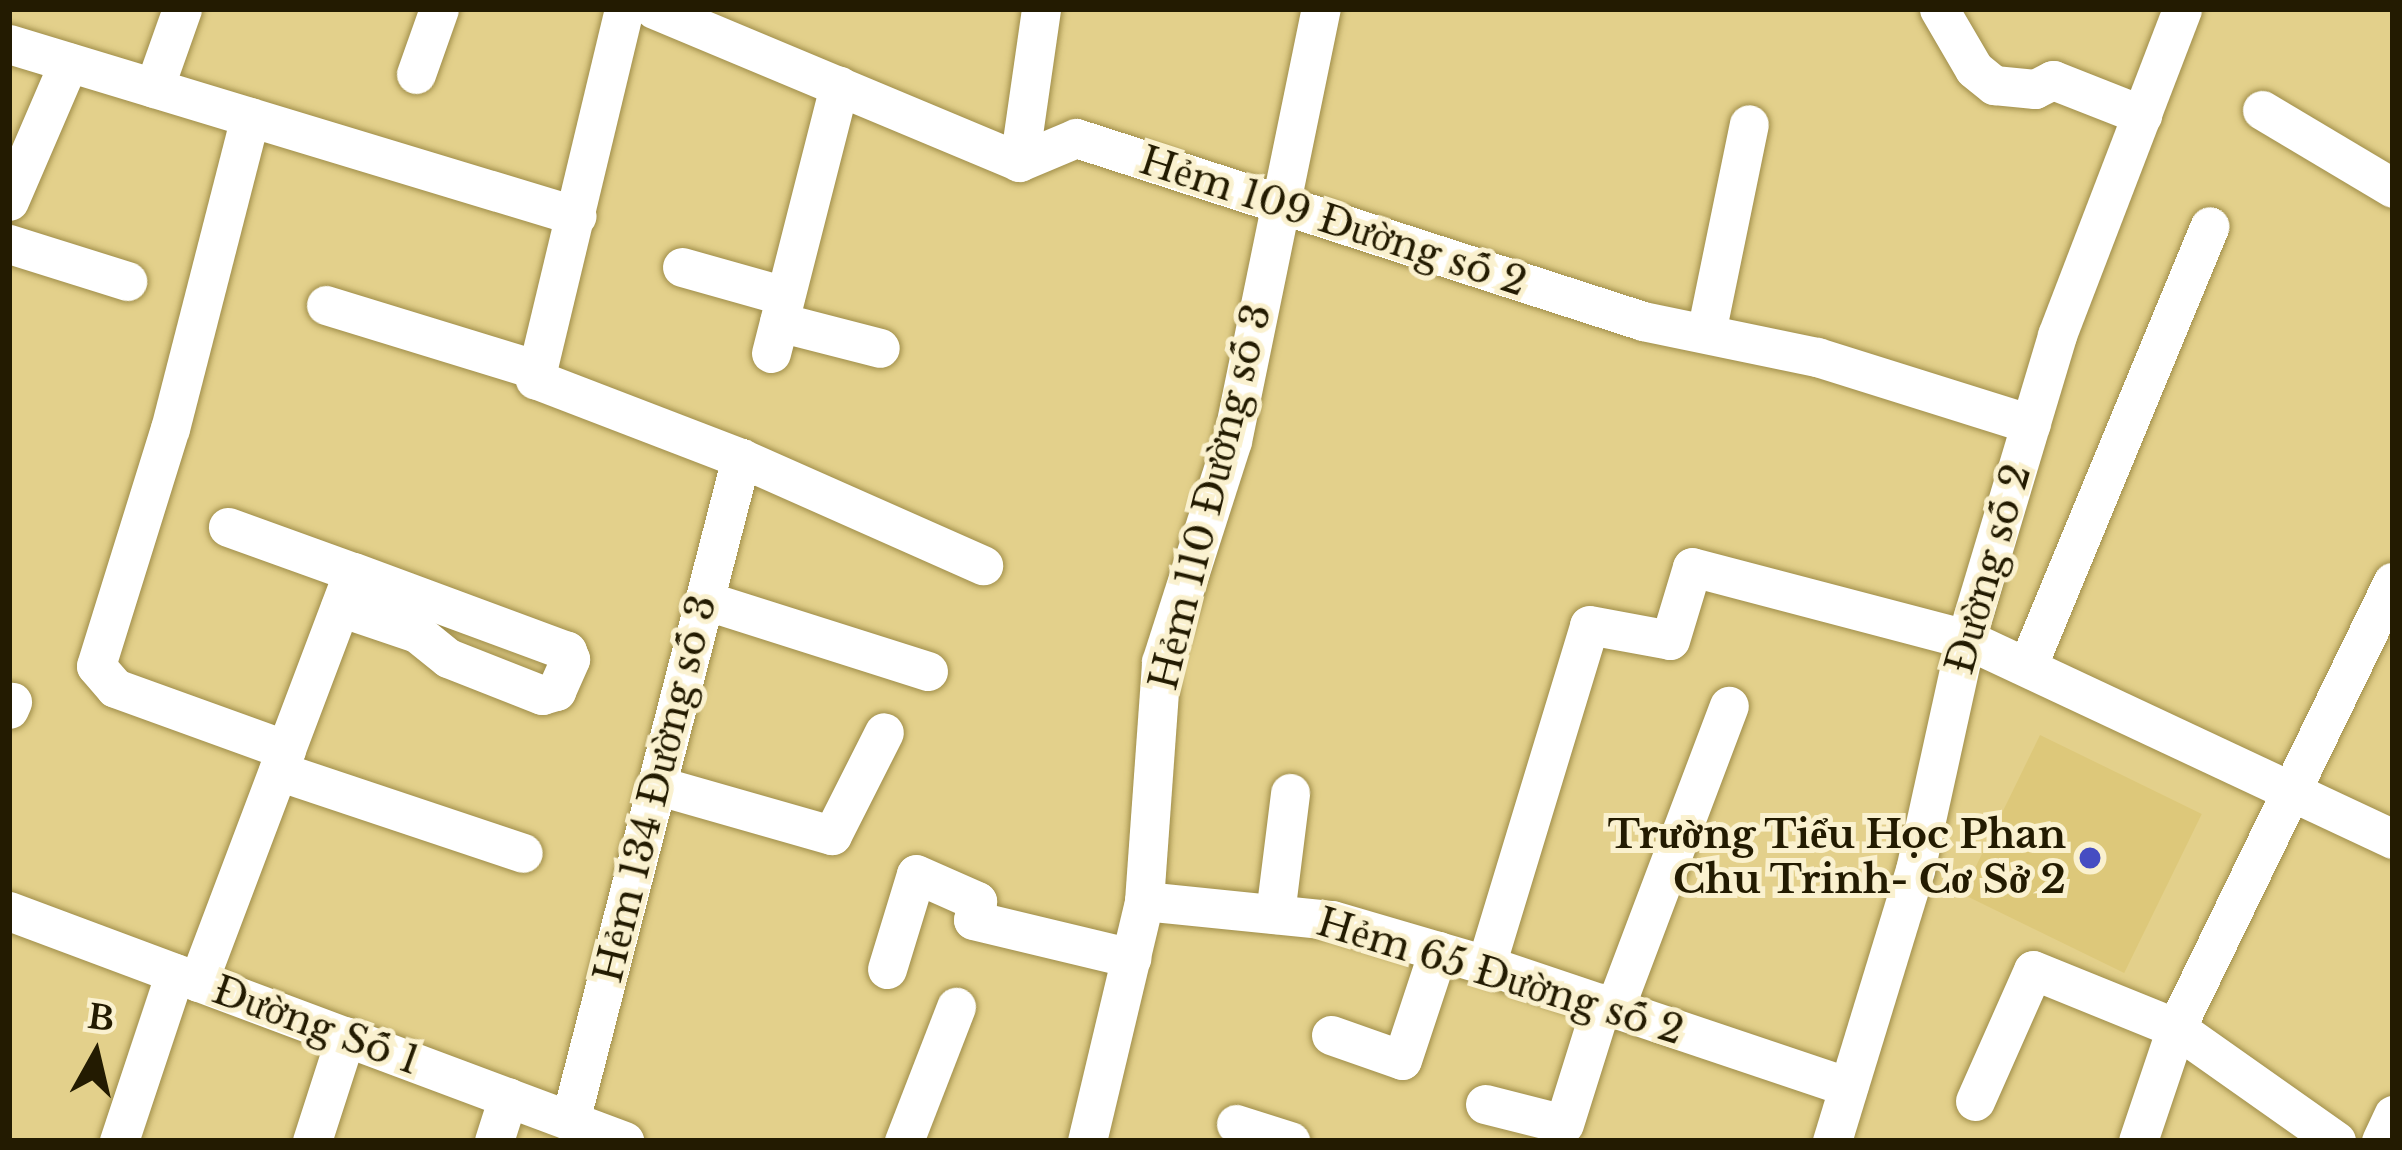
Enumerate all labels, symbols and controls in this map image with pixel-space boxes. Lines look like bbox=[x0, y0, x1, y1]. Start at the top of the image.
street label: Hẻm 109 Đường số 2 bbox=[1134, 137, 1532, 307]
street label: Hẻm 110 Đường số 3 bbox=[1140, 299, 1282, 695]
street label: Đường số 2 bbox=[1937, 459, 2041, 679]
street label: Hẻm 134 Đường số 3 bbox=[585, 590, 727, 988]
place label: Trường Tiểu Học Phan Chu Trinh- Cơ Sở 2 bbox=[1606, 813, 2066, 904]
marker: Trường Tiểu Học Phan Chu Trinh- Cơ Sở 2 bbox=[2077, 845, 2103, 871]
street label: Hẻm 65 Đường số 2 bbox=[1311, 899, 1689, 1055]
street label: Đường Số 1 bbox=[206, 967, 426, 1085]
north arrow bbox=[36, 994, 156, 1114]
text: B bbox=[85, 996, 117, 1040]

